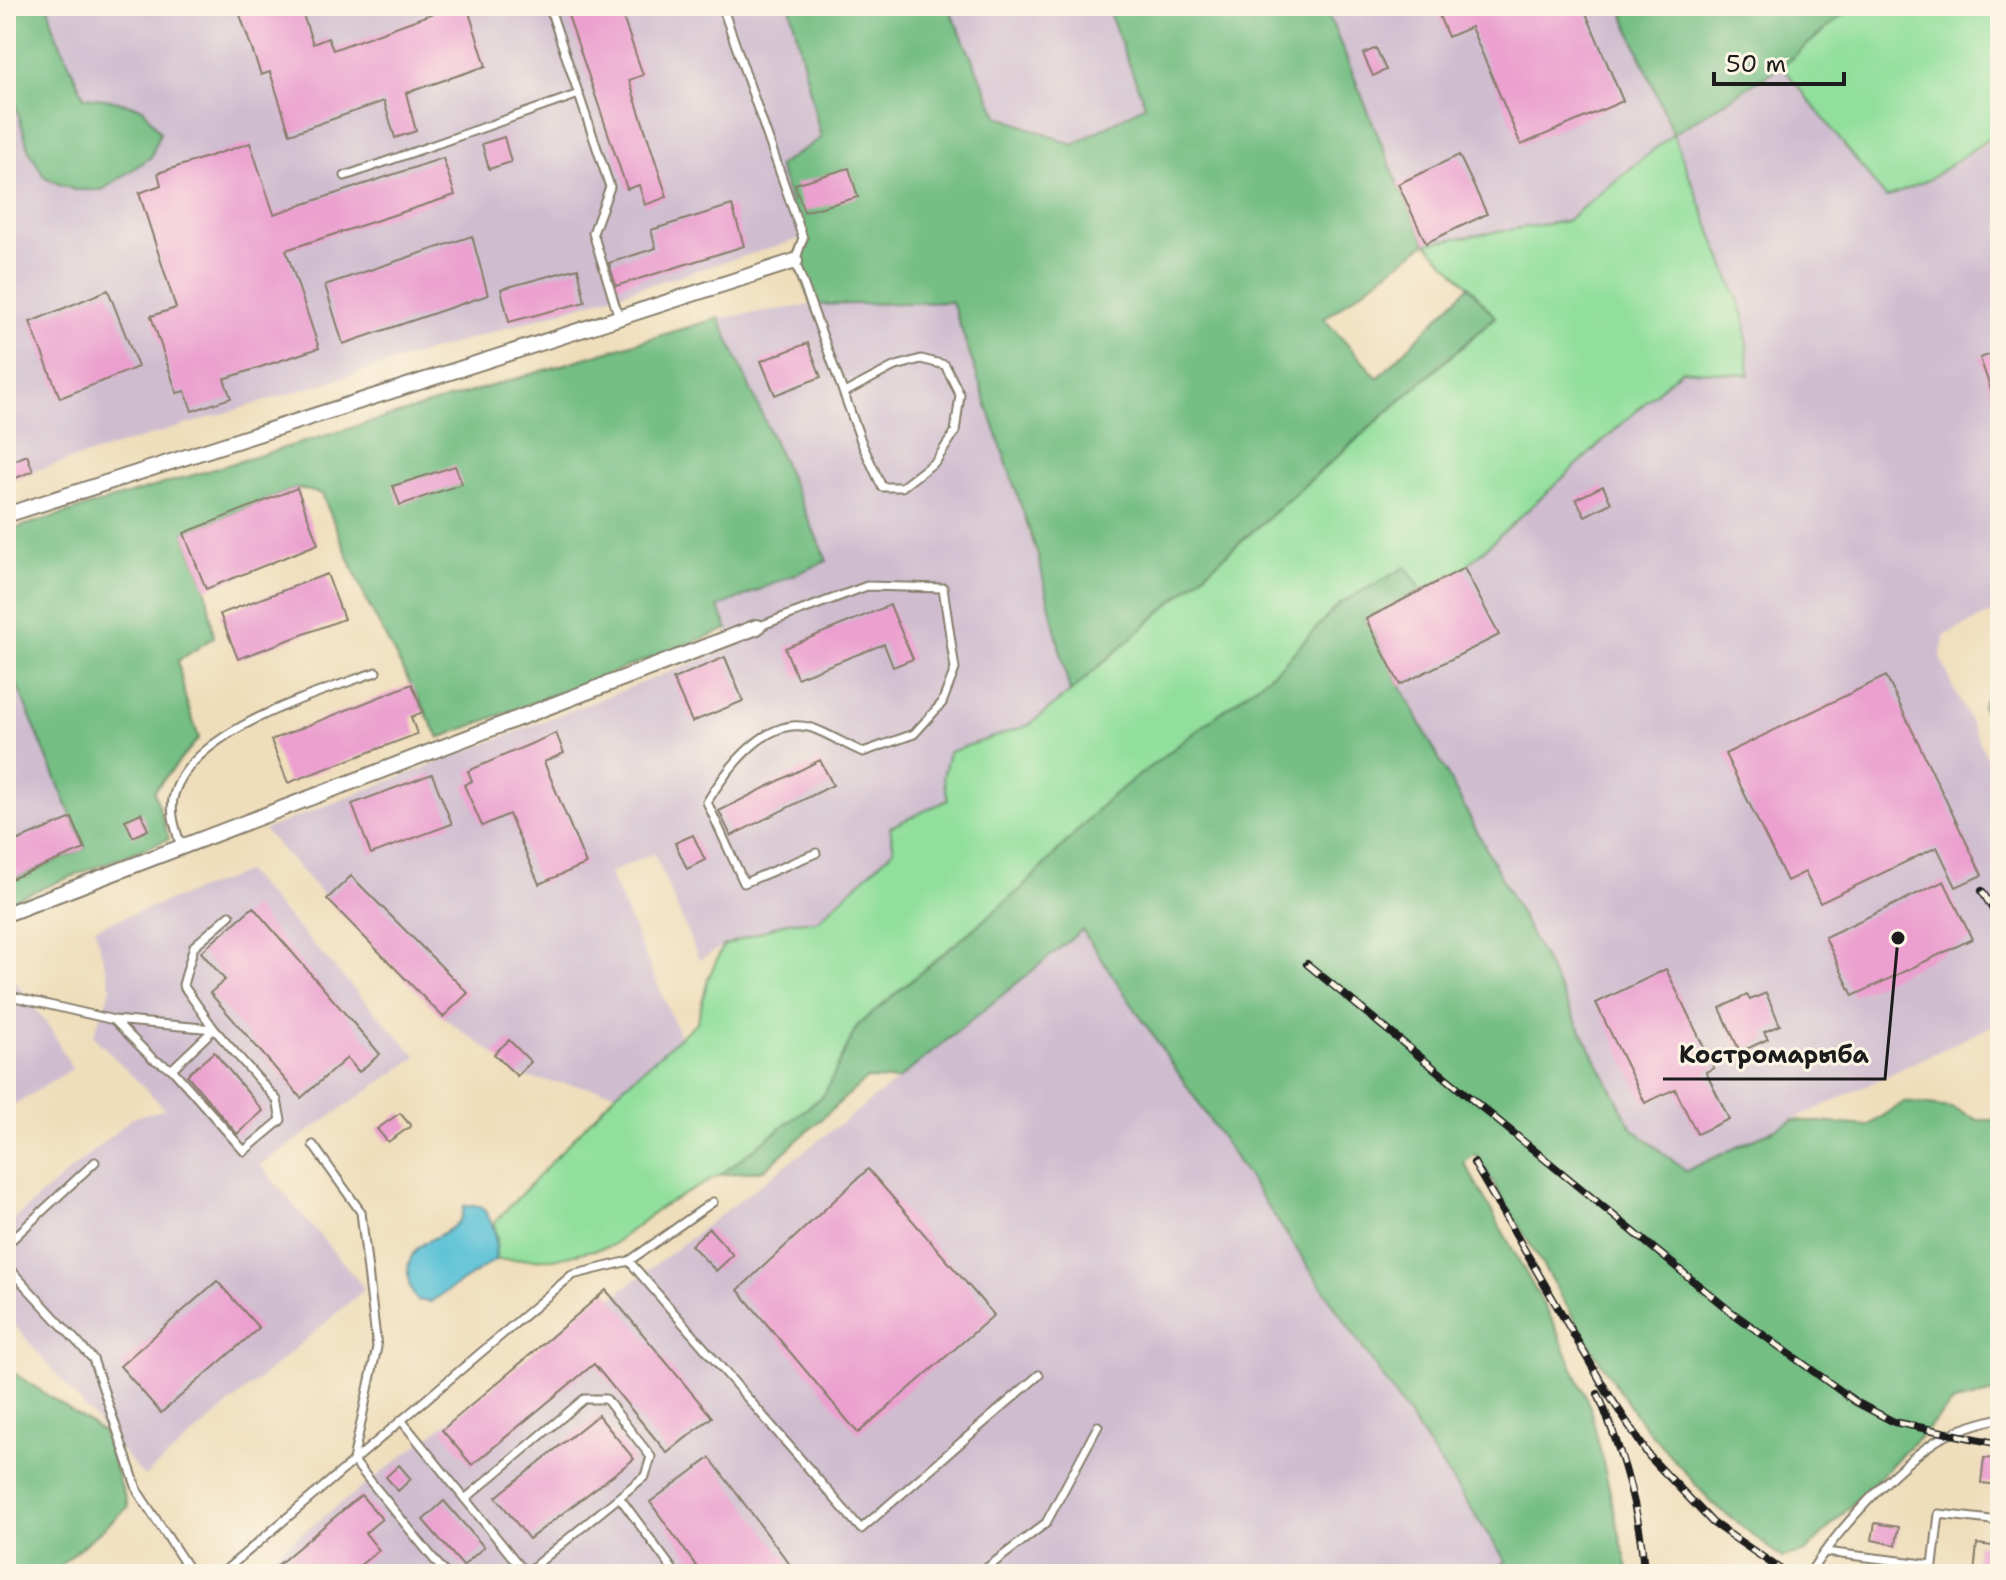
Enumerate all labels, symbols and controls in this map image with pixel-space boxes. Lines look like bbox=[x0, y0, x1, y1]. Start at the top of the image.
scale bar bbox=[1714, 36, 1844, 86]
text: 50 m bbox=[1726, 48, 1786, 80]
callout: Костромарыба bbox=[1663, 1031, 1885, 1079]
text: Костромарыба bbox=[1679, 1039, 1870, 1071]

